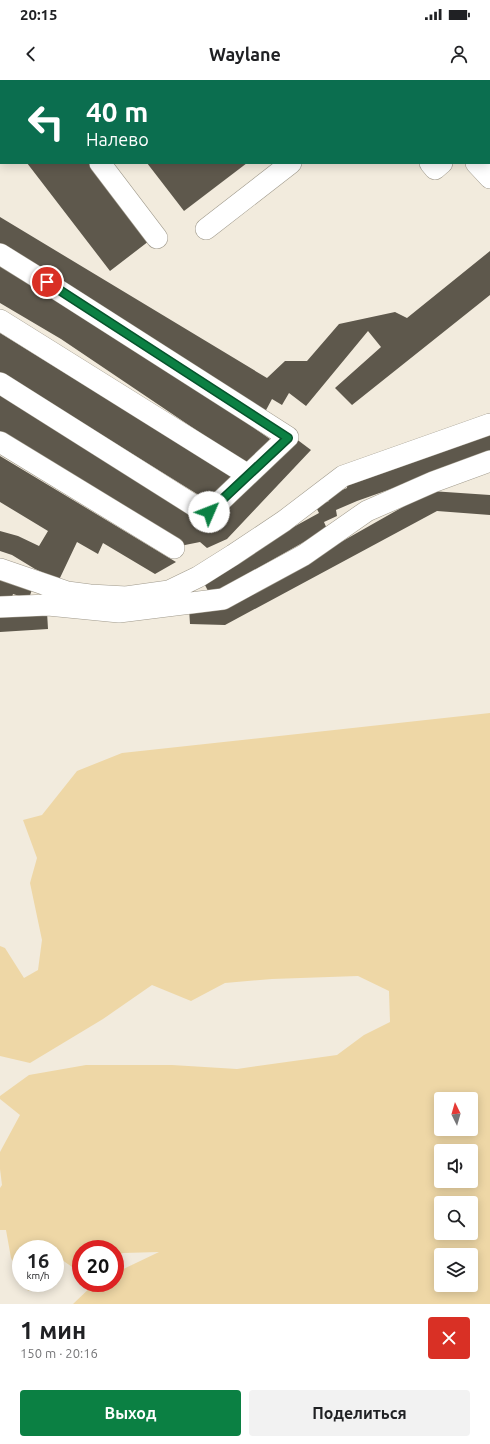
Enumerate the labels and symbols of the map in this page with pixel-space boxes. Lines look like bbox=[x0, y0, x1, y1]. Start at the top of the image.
pin bbox=[30, 265, 64, 299]
position arrow bbox=[188, 491, 230, 533]
north arrow bbox=[434, 1092, 478, 1136]
speed limit sign: 20 bbox=[72, 1240, 124, 1292]

